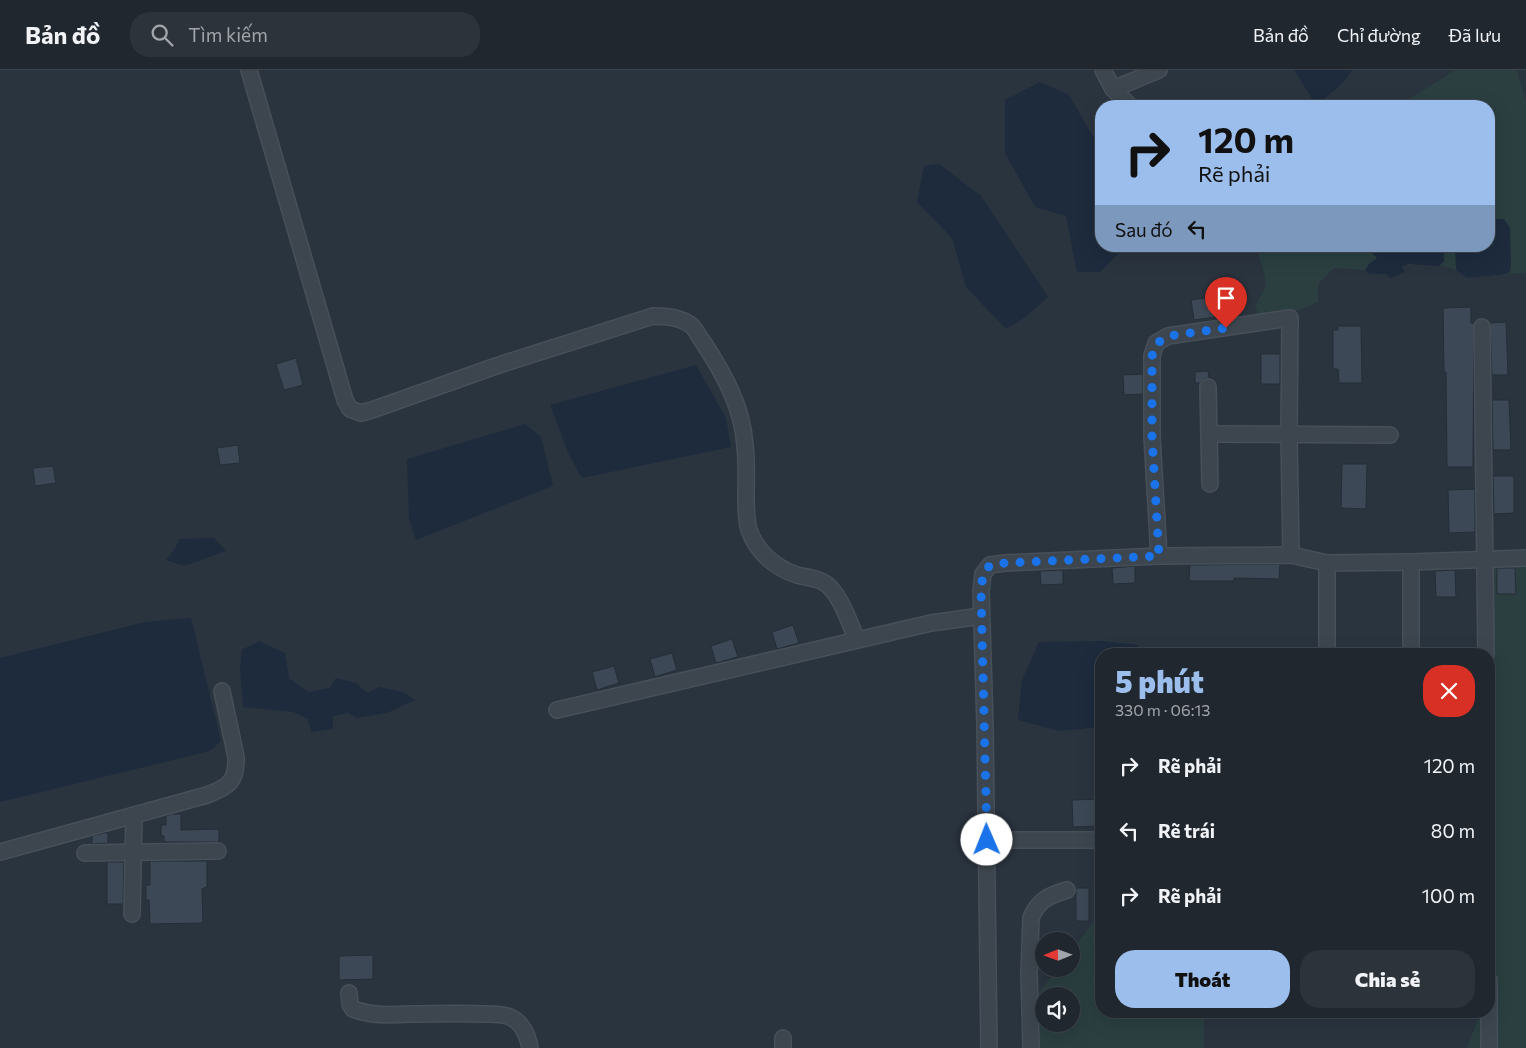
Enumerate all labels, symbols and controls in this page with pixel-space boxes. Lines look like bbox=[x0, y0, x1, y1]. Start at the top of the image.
search box bbox=[130, 12, 480, 57]
text: Bản đồ bbox=[25, 20, 100, 49]
icon: search bbox=[148, 21, 176, 49]
text: Tìm kiếm bbox=[188, 23, 268, 46]
text: Bản đồ bbox=[1253, 24, 1309, 46]
text: Chỉ đường bbox=[1337, 24, 1421, 46]
text: Đã lưu bbox=[1449, 24, 1501, 46]
text: 120 m bbox=[1198, 117, 1294, 160]
icon: right bbox=[1115, 120, 1180, 185]
text: Rẽ phải bbox=[1198, 160, 1271, 187]
icon: left bbox=[1183, 215, 1211, 243]
text: Sau đó bbox=[1115, 218, 1173, 241]
pin bbox=[1205, 277, 1247, 328]
icon: arrive bbox=[1212, 284, 1240, 312]
text: 5 phút bbox=[1115, 662, 1204, 699]
button: close bbox=[1423, 665, 1475, 717]
text: 330 m · 06:13 bbox=[1115, 700, 1210, 719]
icon: right bbox=[1115, 752, 1143, 780]
text: Rẽ phải bbox=[1158, 754, 1222, 777]
text: 120 m bbox=[1424, 754, 1475, 777]
position arrow bbox=[960, 813, 1012, 865]
icon: left bbox=[1115, 817, 1143, 845]
text: Rẽ trái bbox=[1158, 819, 1215, 842]
text: 80 m bbox=[1431, 819, 1475, 842]
icon: right bbox=[1115, 882, 1143, 910]
text: Rẽ phải bbox=[1158, 884, 1222, 907]
text: 100 m bbox=[1422, 884, 1475, 907]
north arrow bbox=[1035, 932, 1080, 978]
map controls bbox=[1035, 932, 1080, 1032]
button: Thoát bbox=[1115, 950, 1290, 1008]
button: Chia sẻ bbox=[1300, 950, 1475, 1008]
button: sound bbox=[1035, 987, 1080, 1032]

